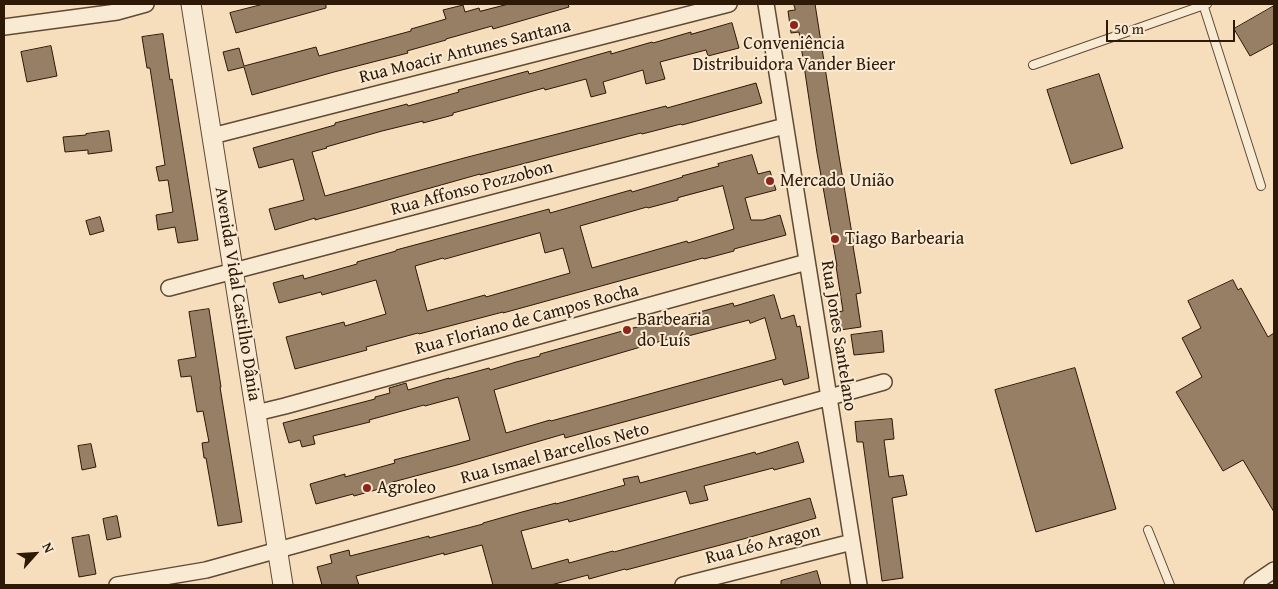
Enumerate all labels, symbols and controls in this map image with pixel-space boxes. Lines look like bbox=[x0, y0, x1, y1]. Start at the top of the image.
scale bar bbox=[1108, 10, 1237, 42]
street label: Rua Moacir Antunes Santana bbox=[357, 15, 573, 89]
text: 50 m bbox=[1114, 18, 1144, 39]
marker: Conveniência Distribuidora Vander Bieer bbox=[788, 19, 800, 31]
place label: Conveniência Distribuidora Vander Bieer bbox=[693, 33, 895, 76]
street label: Rua Affonso Pozzobon bbox=[389, 157, 555, 221]
place label: Mercado União bbox=[780, 170, 894, 192]
marker: Mercado União bbox=[764, 175, 776, 187]
street label: Avenida Vidal Castilho Dânia bbox=[209, 185, 265, 403]
place label: Tiago Barbearia bbox=[845, 228, 964, 250]
marker: Tiago Barbearia bbox=[829, 233, 841, 245]
street label: Rua Jones Santelano bbox=[815, 259, 861, 413]
street label: Rua Floriano de Campos Rocha bbox=[413, 280, 641, 360]
place label: Barbearia do Luís bbox=[637, 309, 710, 352]
marker: Barbearia do Luís bbox=[621, 324, 633, 336]
street label: Rua Ismael Barcellos Neto bbox=[458, 418, 652, 490]
place label: Agroleo bbox=[377, 477, 436, 499]
marker: Agroleo bbox=[361, 482, 373, 494]
street label: Rua Léo Aragon bbox=[703, 520, 823, 570]
north arrow bbox=[10, 529, 60, 579]
text: N bbox=[37, 539, 60, 556]

